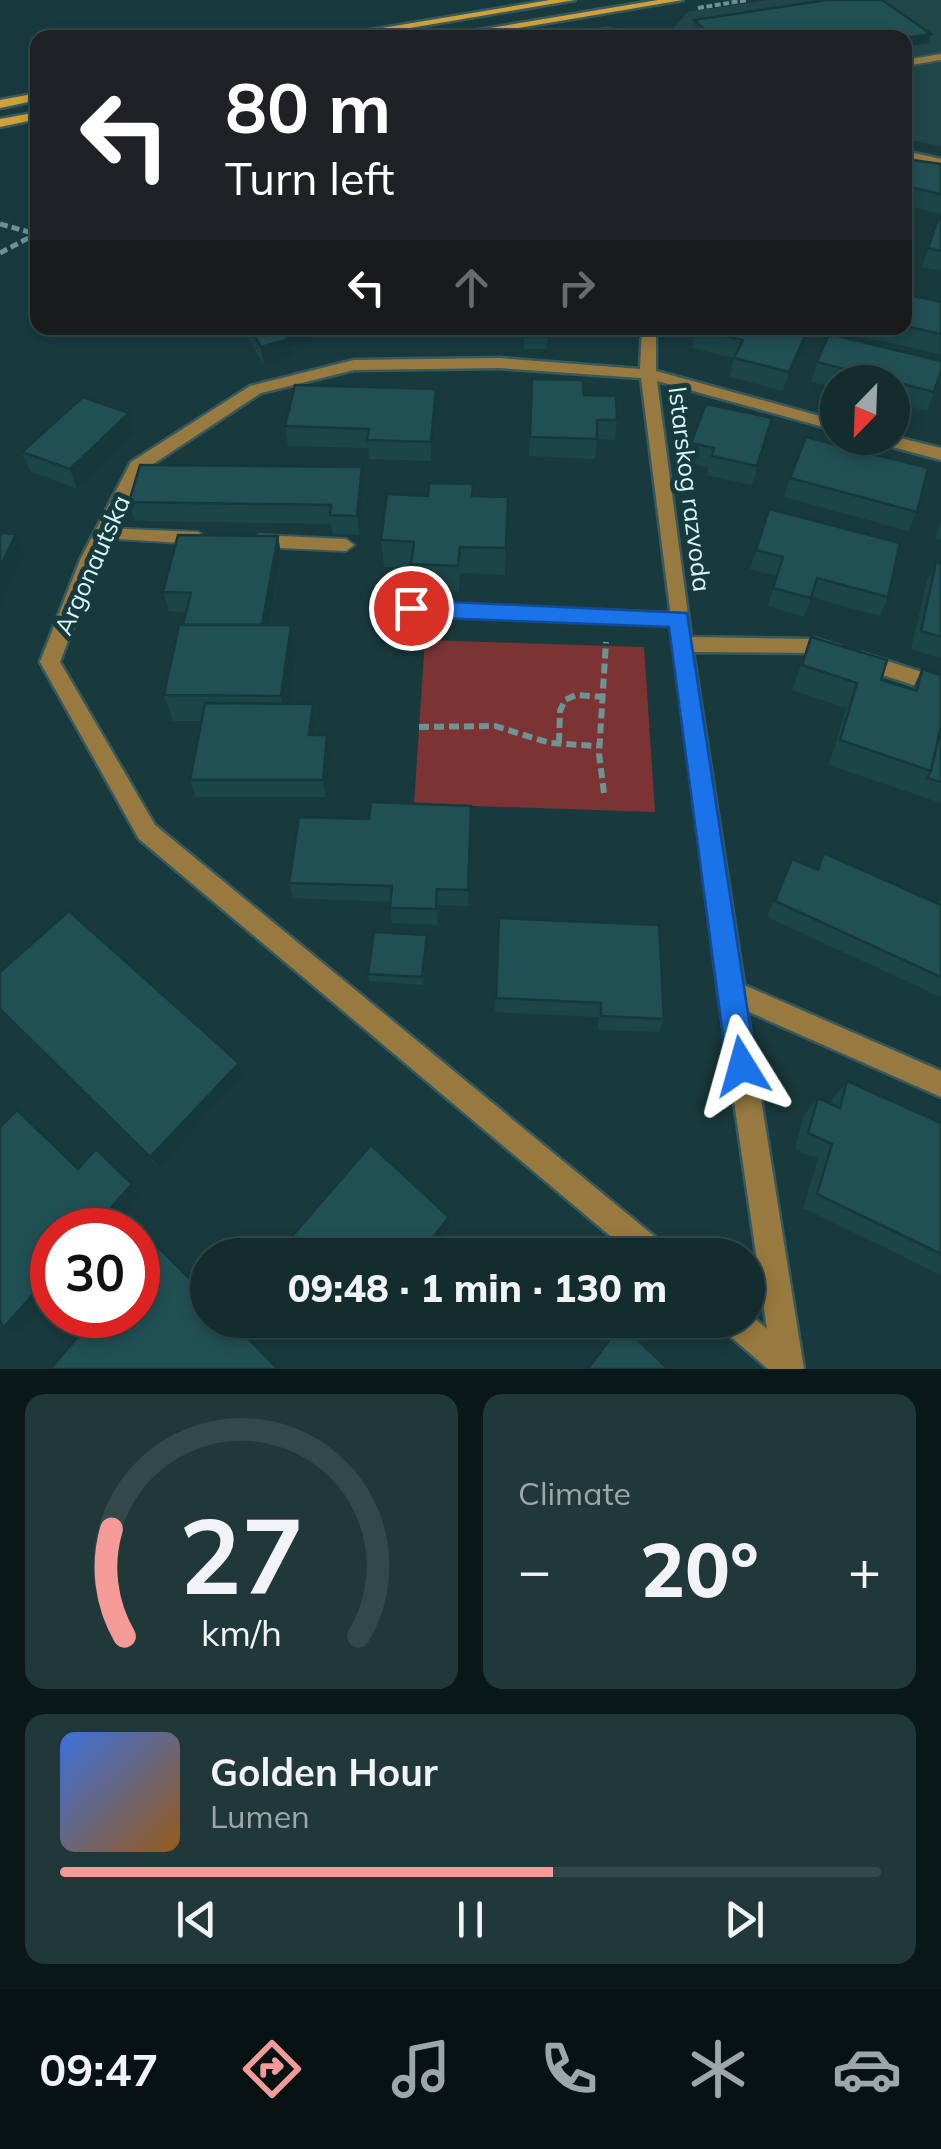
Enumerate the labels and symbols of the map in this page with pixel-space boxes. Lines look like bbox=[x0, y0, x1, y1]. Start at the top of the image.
north arrow bbox=[820, 365, 910, 455]
street label: Istarskog razvoda bbox=[663, 385, 718, 593]
street label: Argonautska bbox=[47, 490, 136, 639]
pin bbox=[369, 566, 454, 651]
position arrow bbox=[690, 1014, 794, 1118]
speed limit sign: 30 bbox=[30, 1208, 160, 1338]

